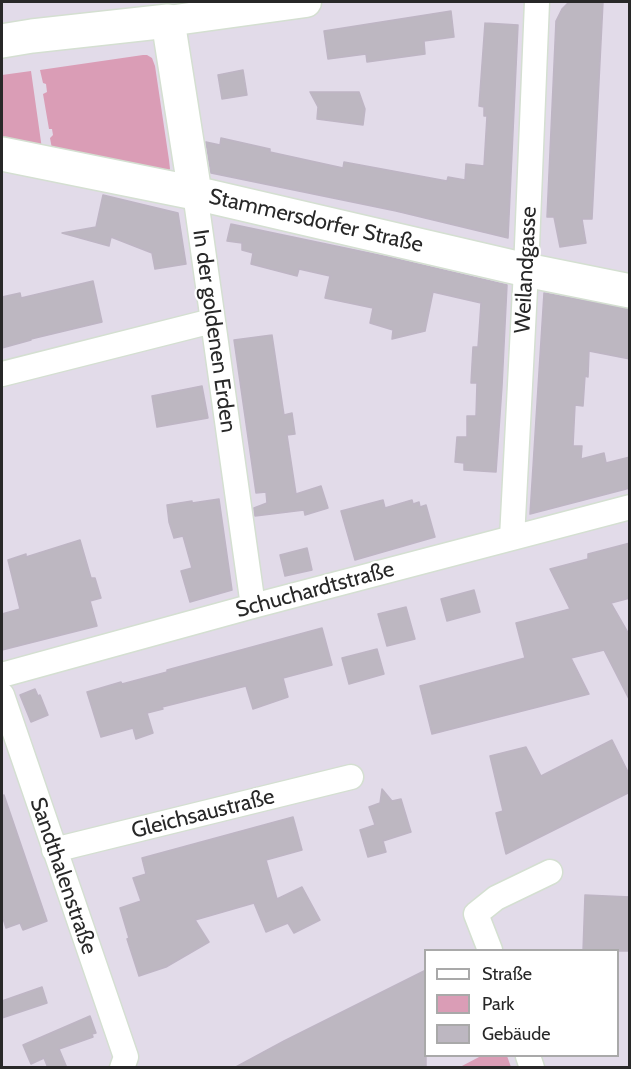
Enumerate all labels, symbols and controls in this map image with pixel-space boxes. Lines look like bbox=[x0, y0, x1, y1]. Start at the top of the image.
street label: Stammersdorfer Straße bbox=[206, 184, 426, 258]
street label: Weilandgasse bbox=[509, 206, 543, 334]
street label: In der goldenen Erden bbox=[187, 228, 241, 434]
street label: Schuchardtstraße bbox=[233, 556, 397, 624]
street label: Gleichsaustraße bbox=[129, 783, 277, 845]
street label: Sandthalenstraße bbox=[24, 794, 102, 958]
legend bbox=[424, 949, 619, 1057]
text: Straße bbox=[482, 963, 532, 985]
text: Park bbox=[482, 993, 514, 1015]
text: Gebäude bbox=[482, 1023, 551, 1045]

